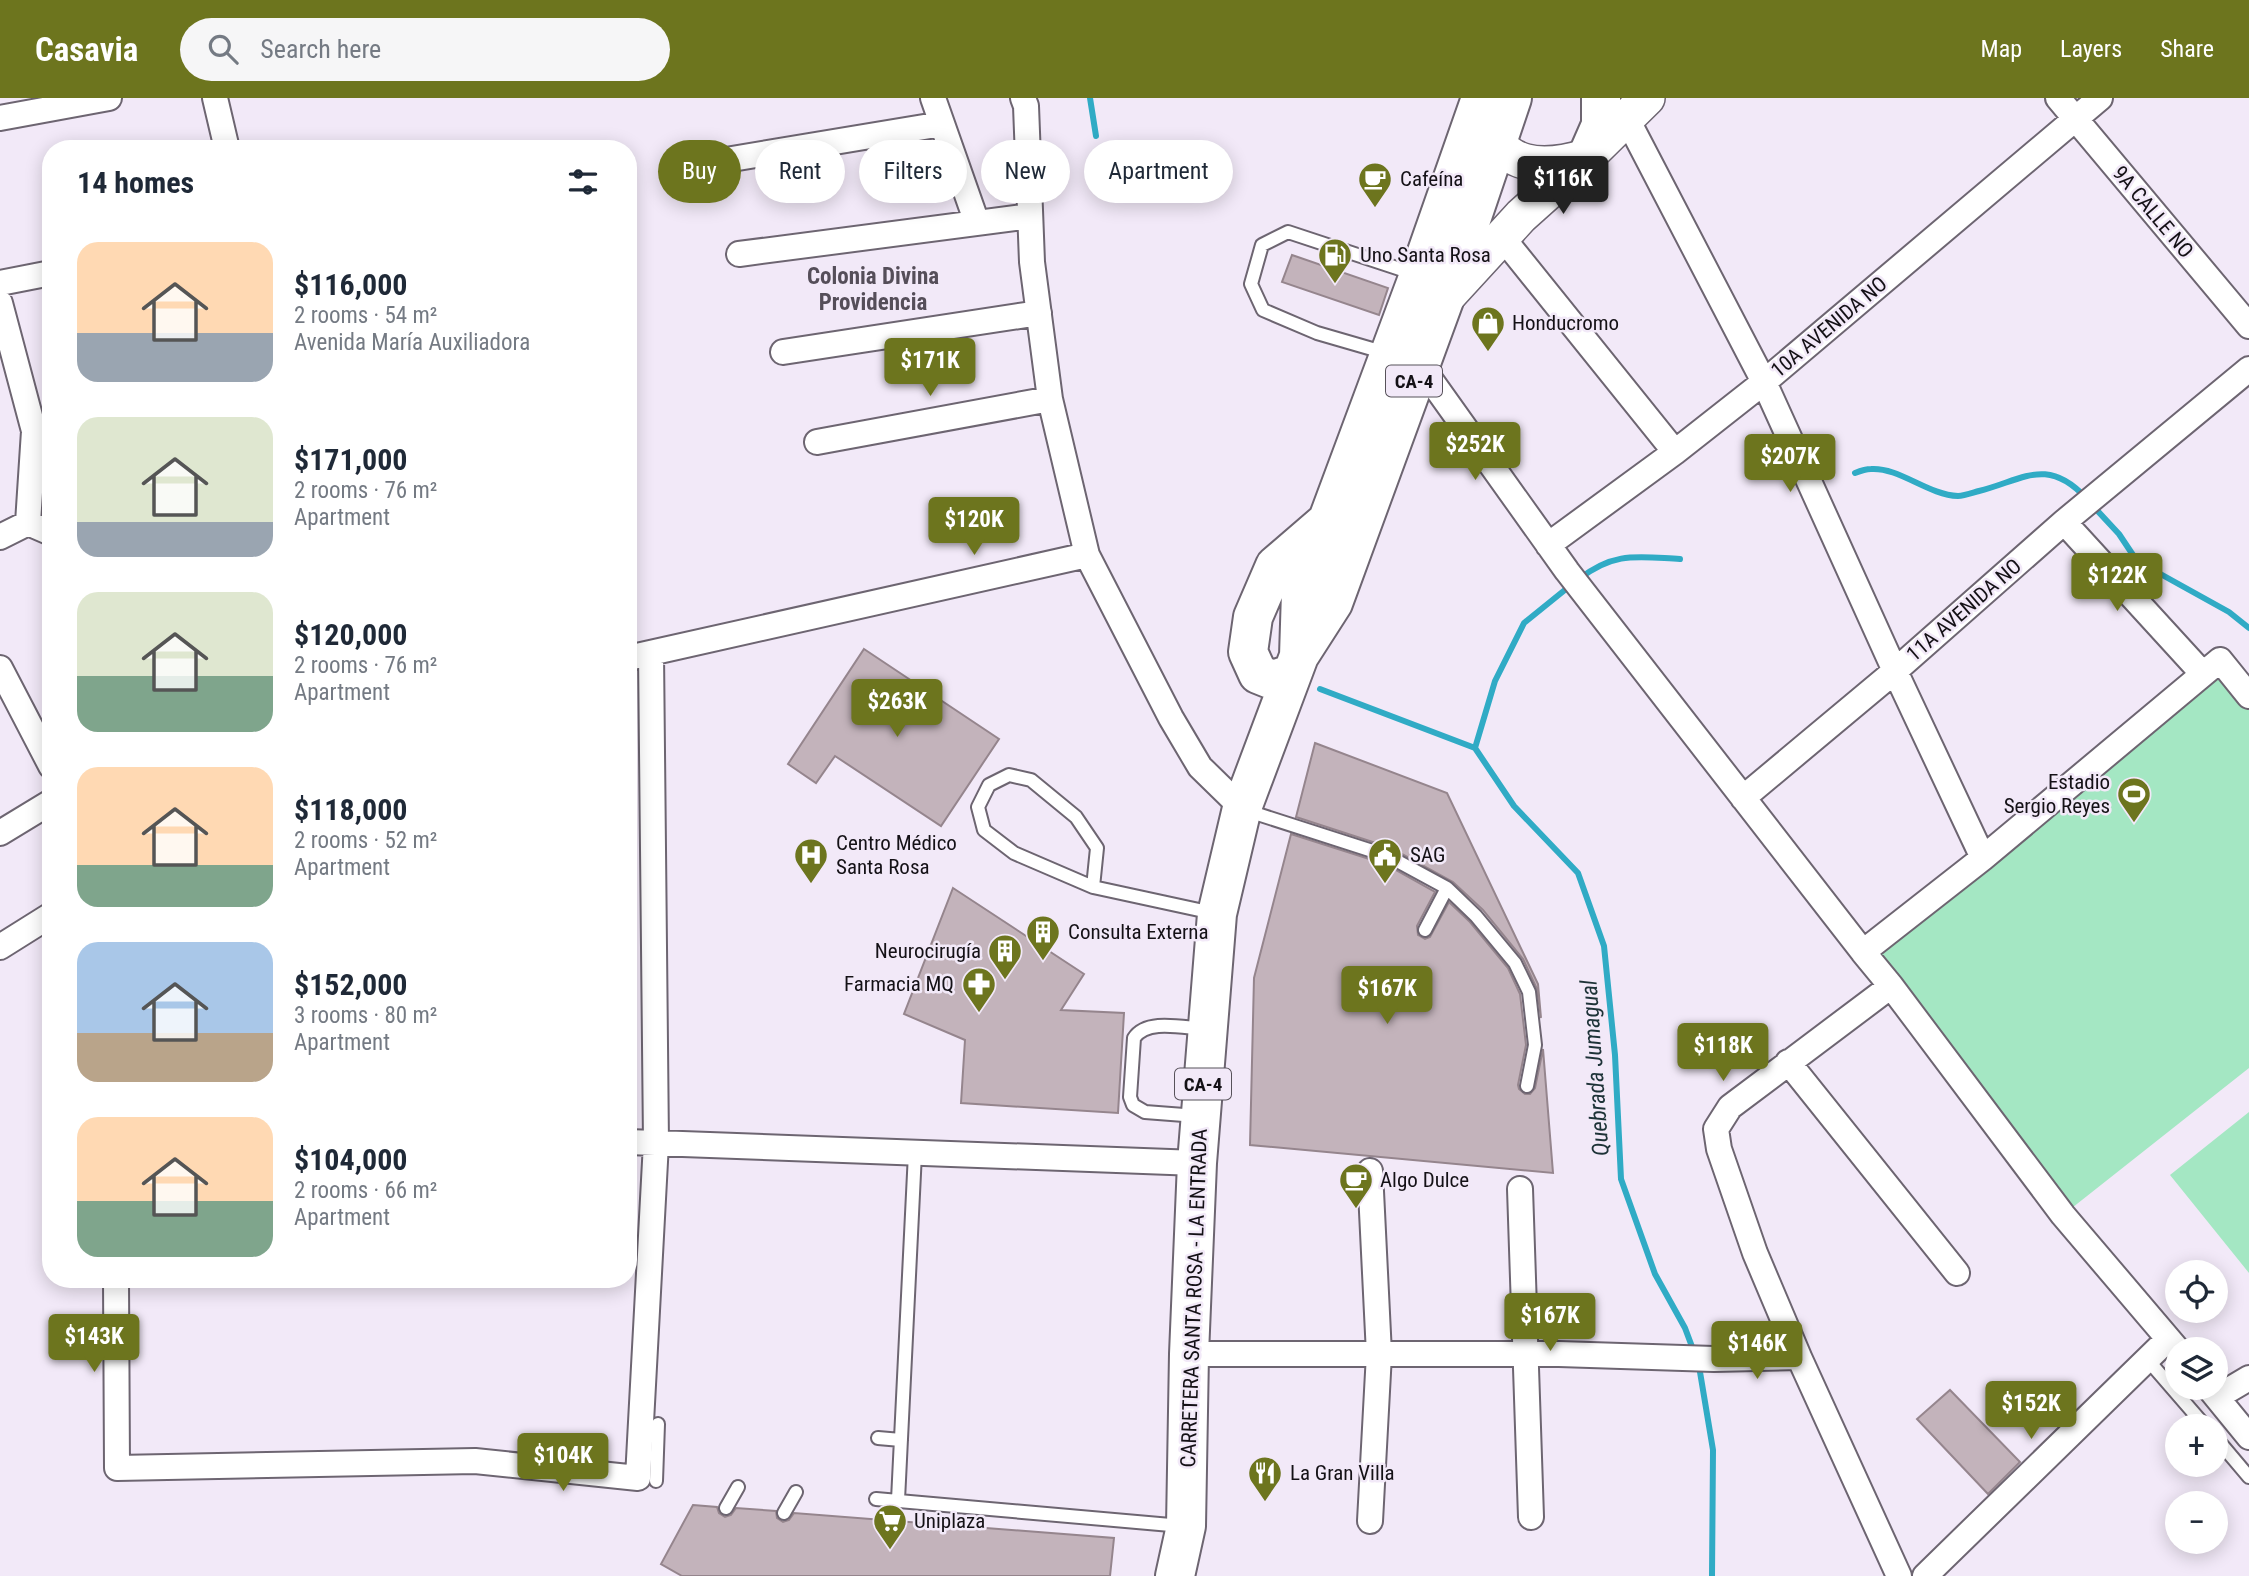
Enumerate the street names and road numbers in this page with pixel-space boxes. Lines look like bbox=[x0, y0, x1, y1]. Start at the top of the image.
street label: 9A CALLE NO bbox=[2108, 161, 2198, 263]
street label: 10A AVENIDA NO bbox=[1766, 272, 1892, 382]
road number: CA-4 bbox=[1386, 366, 1442, 396]
street label: 11A AVENIDA NO bbox=[1902, 554, 2026, 666]
road number: CA-4 bbox=[1175, 1068, 1231, 1100]
street label: CARRETERA SANTA ROSA - LA ENTRADA bbox=[1176, 1128, 1212, 1468]

